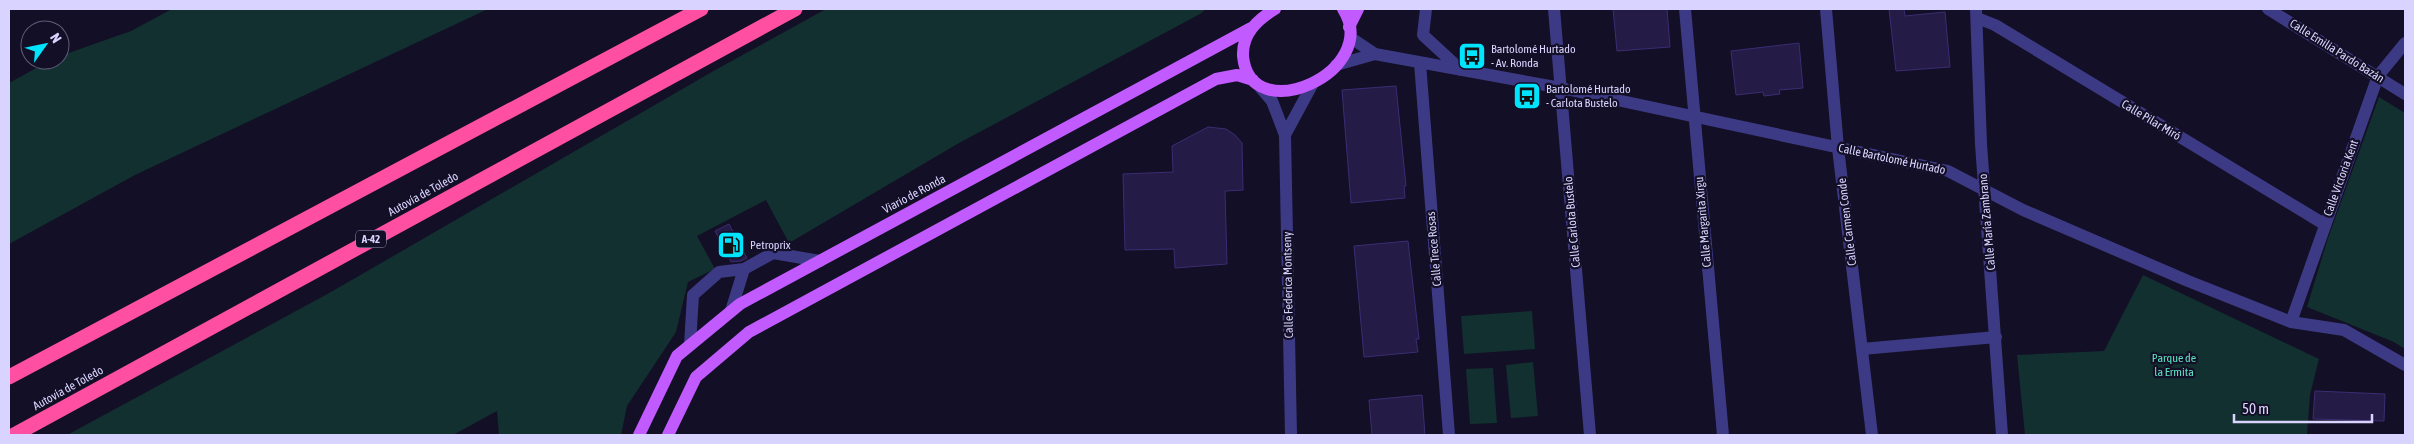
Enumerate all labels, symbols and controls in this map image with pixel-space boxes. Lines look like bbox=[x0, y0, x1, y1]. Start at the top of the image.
street label: Calle Emilia Pardo Bazán bbox=[2287, 16, 2387, 86]
north arrow bbox=[20, 20, 70, 70]
text: N bbox=[47, 30, 65, 46]
bus stop icon: Bartolomé Hurtado - Av. Ronda bbox=[1457, 41, 1487, 71]
place label: Bartolomé Hurtado - Av. Ronda bbox=[1491, 42, 1576, 70]
bus stop icon: Bartolomé Hurtado - Carlota Bustelo bbox=[1512, 81, 1542, 111]
place label: Bartolomé Hurtado - Carlota Bustelo bbox=[1546, 82, 1631, 110]
street label: Calle Pilar Miró bbox=[2119, 97, 2183, 143]
street label: Calle Victoria Kent bbox=[2321, 137, 2361, 218]
street label: Calle Bartolomé Hurtado bbox=[1837, 141, 1947, 177]
street label: Autovía de Toledo bbox=[385, 169, 461, 219]
street label: Viario de Ronda bbox=[880, 172, 948, 216]
street label: Calle María Zambrano bbox=[1976, 173, 1998, 271]
street label: Calle Carlota Bustelo bbox=[1561, 175, 1583, 268]
street label: Calle Margarita Xirgu bbox=[1692, 176, 1714, 268]
street label: Calle Carmen Conde bbox=[1835, 177, 1859, 267]
street label: Calle Trece Rosas bbox=[1424, 211, 1444, 287]
road number: A-42 bbox=[356, 230, 386, 248]
fuel station icon: Petroprix bbox=[716, 230, 746, 260]
street label: Calle Federica Montseny bbox=[1280, 231, 1296, 339]
place label: Petroprix bbox=[750, 238, 791, 252]
park label: Parque de la Ermita bbox=[2152, 351, 2196, 379]
street label: Autovía de Toledo bbox=[30, 363, 106, 413]
scale bar bbox=[2234, 392, 2372, 424]
text: 50 m bbox=[2242, 400, 2269, 417]

